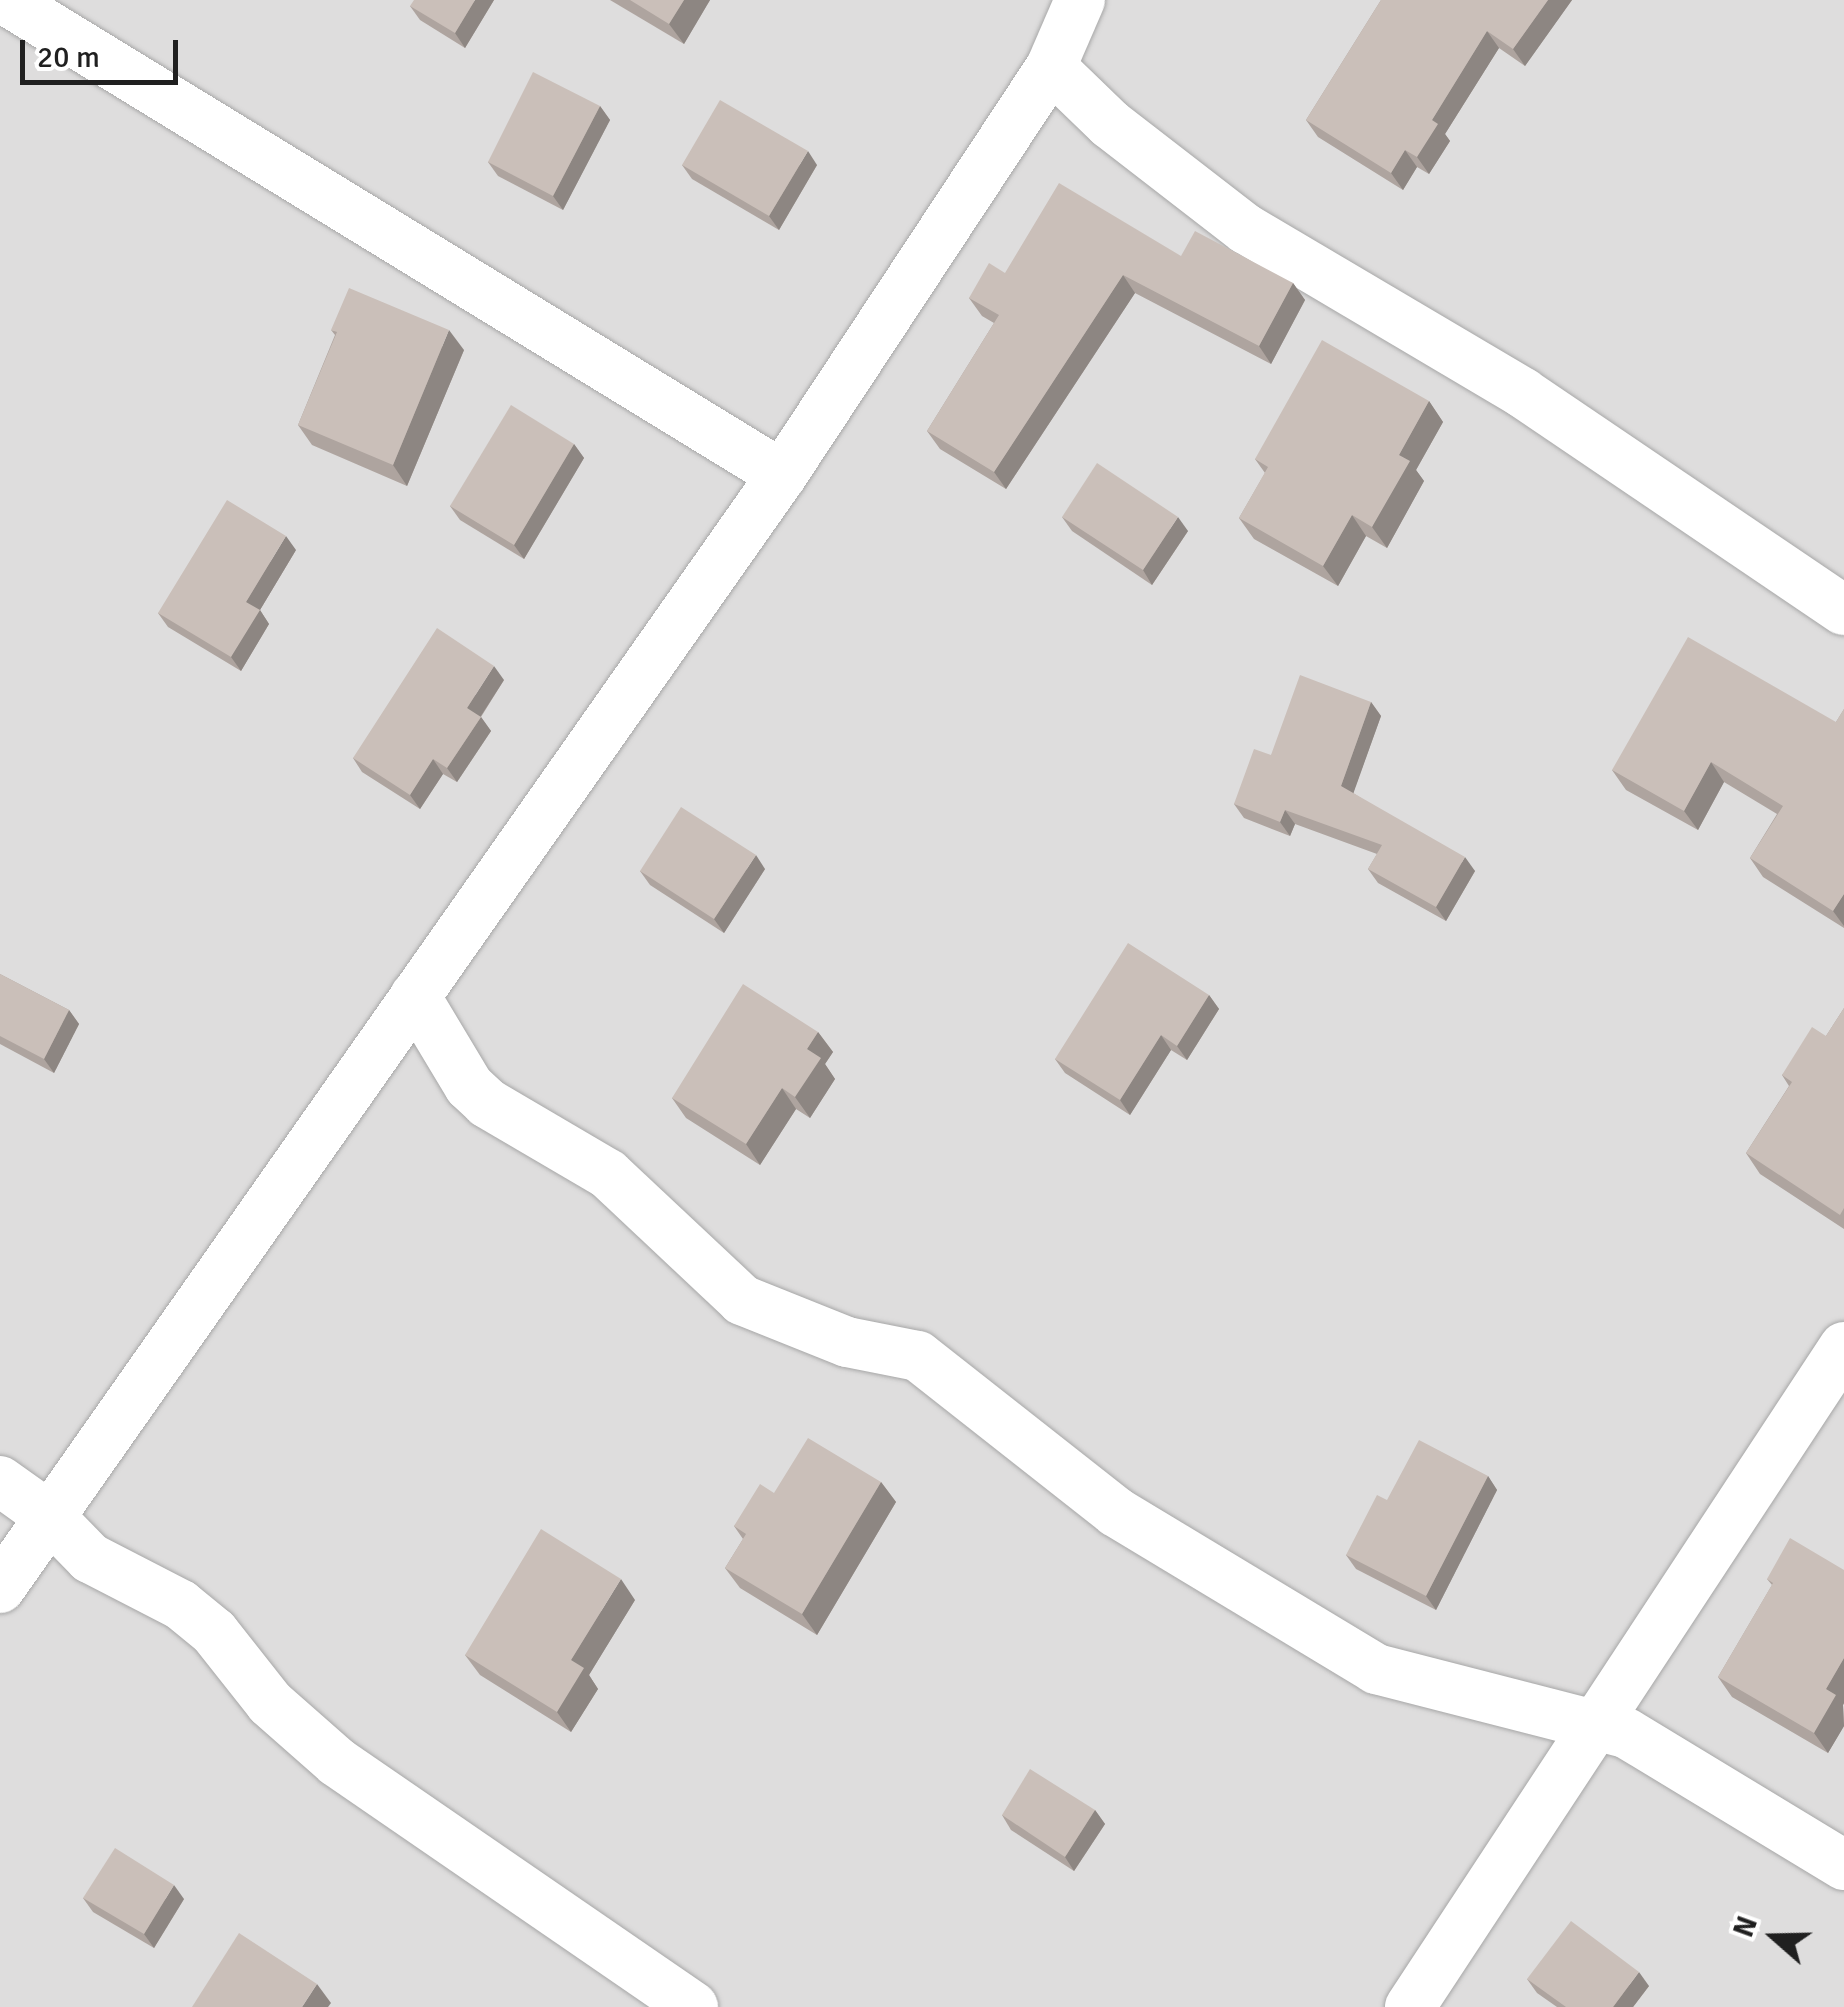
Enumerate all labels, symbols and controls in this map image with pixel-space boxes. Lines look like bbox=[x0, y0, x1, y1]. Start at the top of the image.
scale bar bbox=[25, 20, 182, 82]
text: 20 m bbox=[37, 39, 100, 76]
north arrow bbox=[1724, 1887, 1824, 1987]
text: N bbox=[1726, 1912, 1765, 1942]

